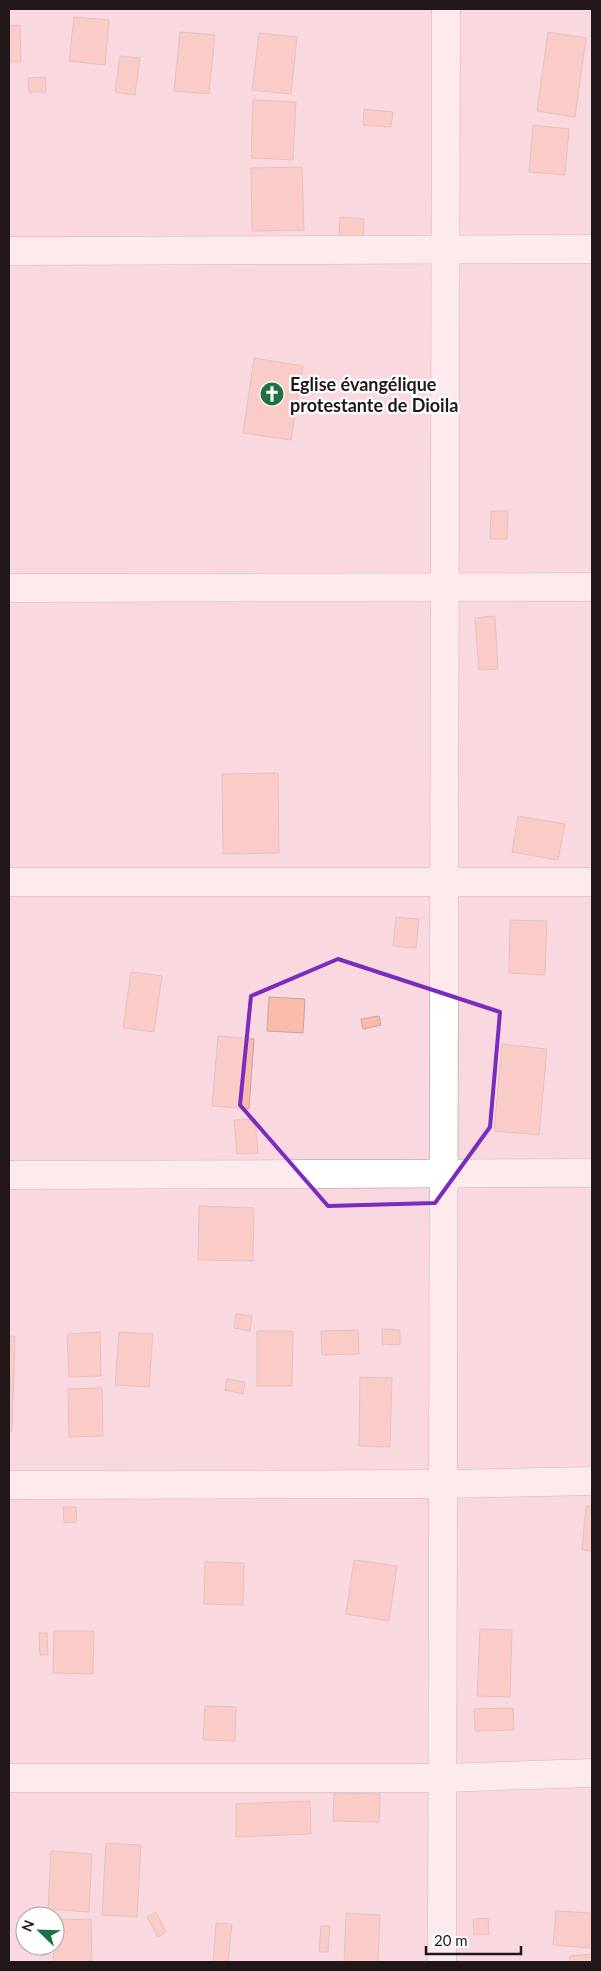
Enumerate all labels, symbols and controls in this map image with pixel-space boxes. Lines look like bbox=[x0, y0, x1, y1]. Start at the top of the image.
place label: Eglise évangélique protestante de Dioila bbox=[290, 373, 458, 416]
church icon: Eglise évangélique protestante de Dioila bbox=[259, 381, 285, 407]
north arrow bbox=[15, 1906, 65, 1956]
text: N bbox=[18, 1917, 38, 1934]
scale bar bbox=[426, 1924, 521, 1956]
text: 20 m bbox=[434, 1931, 468, 1949]

